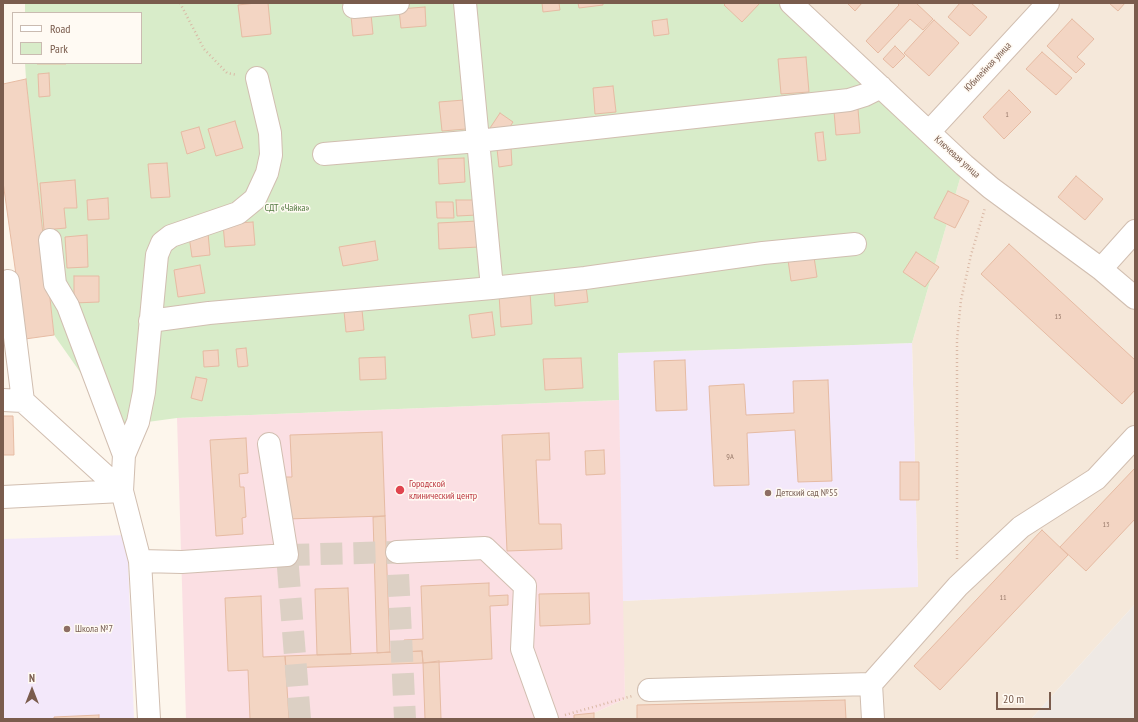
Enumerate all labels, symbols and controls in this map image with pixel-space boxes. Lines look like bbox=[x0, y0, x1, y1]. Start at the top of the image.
legend bbox=[12, 12, 142, 64]
text: Road bbox=[50, 21, 70, 36]
street label: Юбилейная улица bbox=[962, 40, 1014, 94]
text: Park bbox=[50, 41, 68, 56]
house number: 1 bbox=[1005, 110, 1009, 120]
street label: Ключевая улица bbox=[932, 133, 982, 181]
park label: СДТ «Чайка» bbox=[265, 202, 309, 214]
house number: 15 bbox=[1054, 312, 1062, 322]
house number: 9А bbox=[726, 452, 734, 462]
place label: Городской клинический центр bbox=[409, 478, 477, 502]
marker: Городской клинический центр bbox=[394, 484, 406, 496]
place label: Детский сад №55 bbox=[776, 487, 838, 499]
marker: Детский сад №55 bbox=[763, 488, 773, 498]
house number: 13 bbox=[1102, 520, 1110, 530]
house number: 11 bbox=[999, 593, 1007, 603]
place label: Школа №7 bbox=[75, 623, 113, 635]
marker: Школа №7 bbox=[62, 624, 72, 634]
north arrow bbox=[12, 670, 52, 710]
text: N bbox=[29, 671, 35, 685]
scale bar bbox=[998, 684, 1053, 710]
text: 20 m bbox=[1003, 691, 1024, 706]

